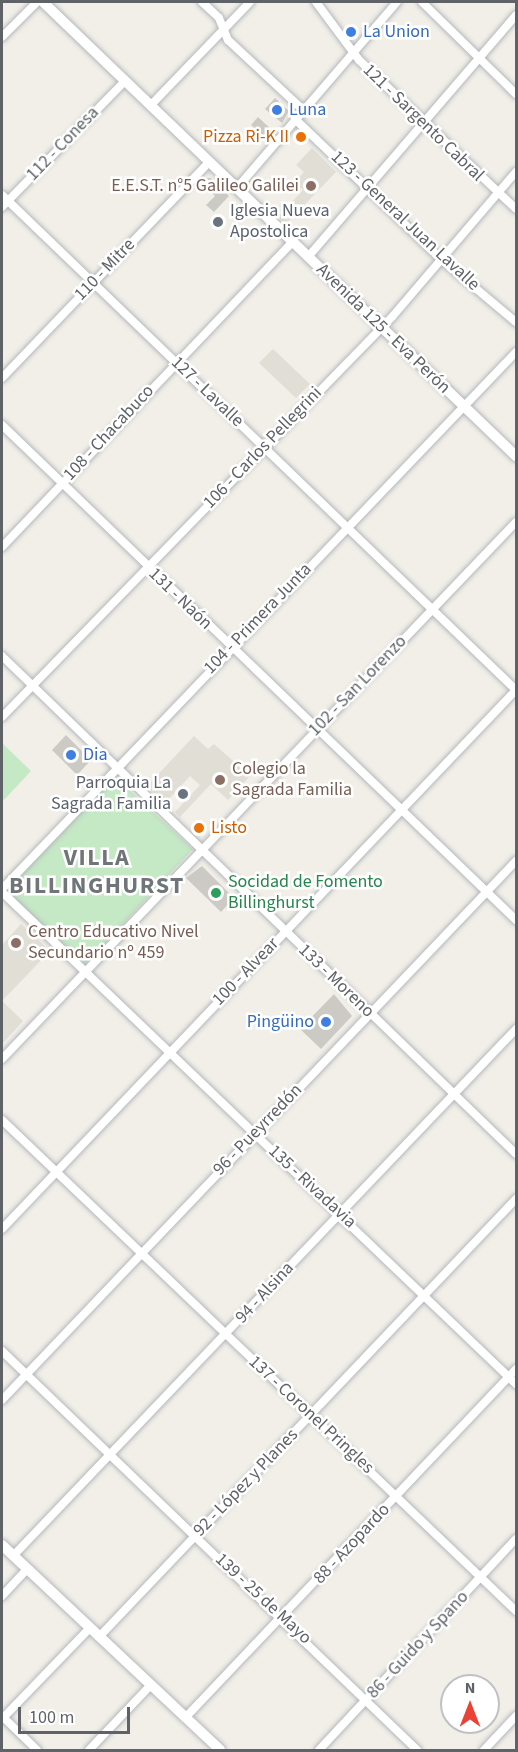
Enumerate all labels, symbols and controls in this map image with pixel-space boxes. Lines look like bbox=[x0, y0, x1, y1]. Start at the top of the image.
place label: La Union bbox=[363, 21, 430, 43]
marker: La Union bbox=[344, 25, 358, 39]
street label: 121 - Sargento Cabral bbox=[358, 60, 488, 186]
place label: Luna bbox=[289, 99, 326, 121]
street label: 112 - Conesa bbox=[22, 102, 104, 186]
marker: Luna bbox=[270, 103, 284, 117]
place label: Pizza Ri-K II bbox=[203, 126, 289, 148]
marker: Pizza Ri-K II bbox=[294, 130, 308, 144]
street label: 123 - General Juan Lavalle bbox=[326, 146, 484, 296]
place label: E.E.S.T. n°5 Galileo Galilei bbox=[111, 175, 299, 197]
marker: E.E.S.T. n°5 Galileo Galilei bbox=[304, 179, 318, 193]
place label: Iglesia Nueva Apostolica bbox=[230, 201, 330, 244]
marker: Iglesia Nueva Apostolica bbox=[211, 215, 225, 229]
street label: 110 - Mitre bbox=[70, 234, 140, 306]
street label: Avenida 125 - Eva Perón bbox=[312, 259, 454, 399]
street label: 127 - Lavalle bbox=[166, 352, 248, 432]
street label: 108 - Chacabuco bbox=[59, 381, 159, 485]
street label: 106 - Carlos Pellegrini bbox=[199, 382, 327, 514]
street label: 104 - Primera Junta bbox=[200, 559, 316, 679]
street label: 131 - Naón bbox=[144, 563, 216, 635]
street label: 102 - San Lorenzo bbox=[304, 631, 412, 741]
place label: Dia bbox=[83, 744, 108, 766]
marker: Dia bbox=[64, 748, 78, 762]
place label: Colegio la Sagrada Familia bbox=[232, 759, 352, 802]
place label: Parroquia La Sagrada Familia bbox=[51, 773, 171, 816]
marker: Colegio la Sagrada Familia bbox=[213, 773, 227, 787]
marker: Parroquia La Sagrada Familia bbox=[176, 787, 190, 801]
place label: Listo bbox=[211, 817, 247, 839]
marker: Listo bbox=[192, 821, 206, 835]
district label: VILLA BILLINGHURST bbox=[9, 844, 185, 900]
place label: Socidad de Fomento Billinghurst bbox=[228, 872, 383, 914]
marker: Socidad de Fomento Billinghurst bbox=[209, 886, 223, 900]
place label: Centro Educativo Nivel Secundario nº 459 bbox=[28, 922, 199, 964]
street label: 100 - Alvear bbox=[208, 933, 284, 1011]
marker: Centro Educativo Nivel Secundario nº 459 bbox=[9, 936, 23, 950]
street label: 133 - Moreno bbox=[294, 940, 378, 1022]
place label: Pingüino bbox=[247, 1011, 314, 1033]
marker: Pingüino bbox=[319, 1015, 333, 1029]
street label: 96 - Pueyrredón bbox=[209, 1080, 307, 1180]
street label: 135 - Rivadavia bbox=[264, 1141, 360, 1233]
street label: 94 - Alsina bbox=[231, 1258, 299, 1328]
street label: 137 - Coronel Pringles bbox=[244, 1351, 378, 1479]
street label: 92 - López y Planes bbox=[189, 1425, 303, 1541]
street label: 88 - Azopardo bbox=[309, 1499, 395, 1589]
street label: 139 - 25 de Mayo bbox=[210, 1549, 316, 1649]
street label: 86 - Guido y Spano bbox=[363, 1587, 473, 1703]
north arrow bbox=[440, 1674, 500, 1734]
text: N bbox=[465, 1677, 475, 1699]
scale bar bbox=[21, 1695, 134, 1733]
text: 100 m bbox=[29, 1705, 74, 1730]

